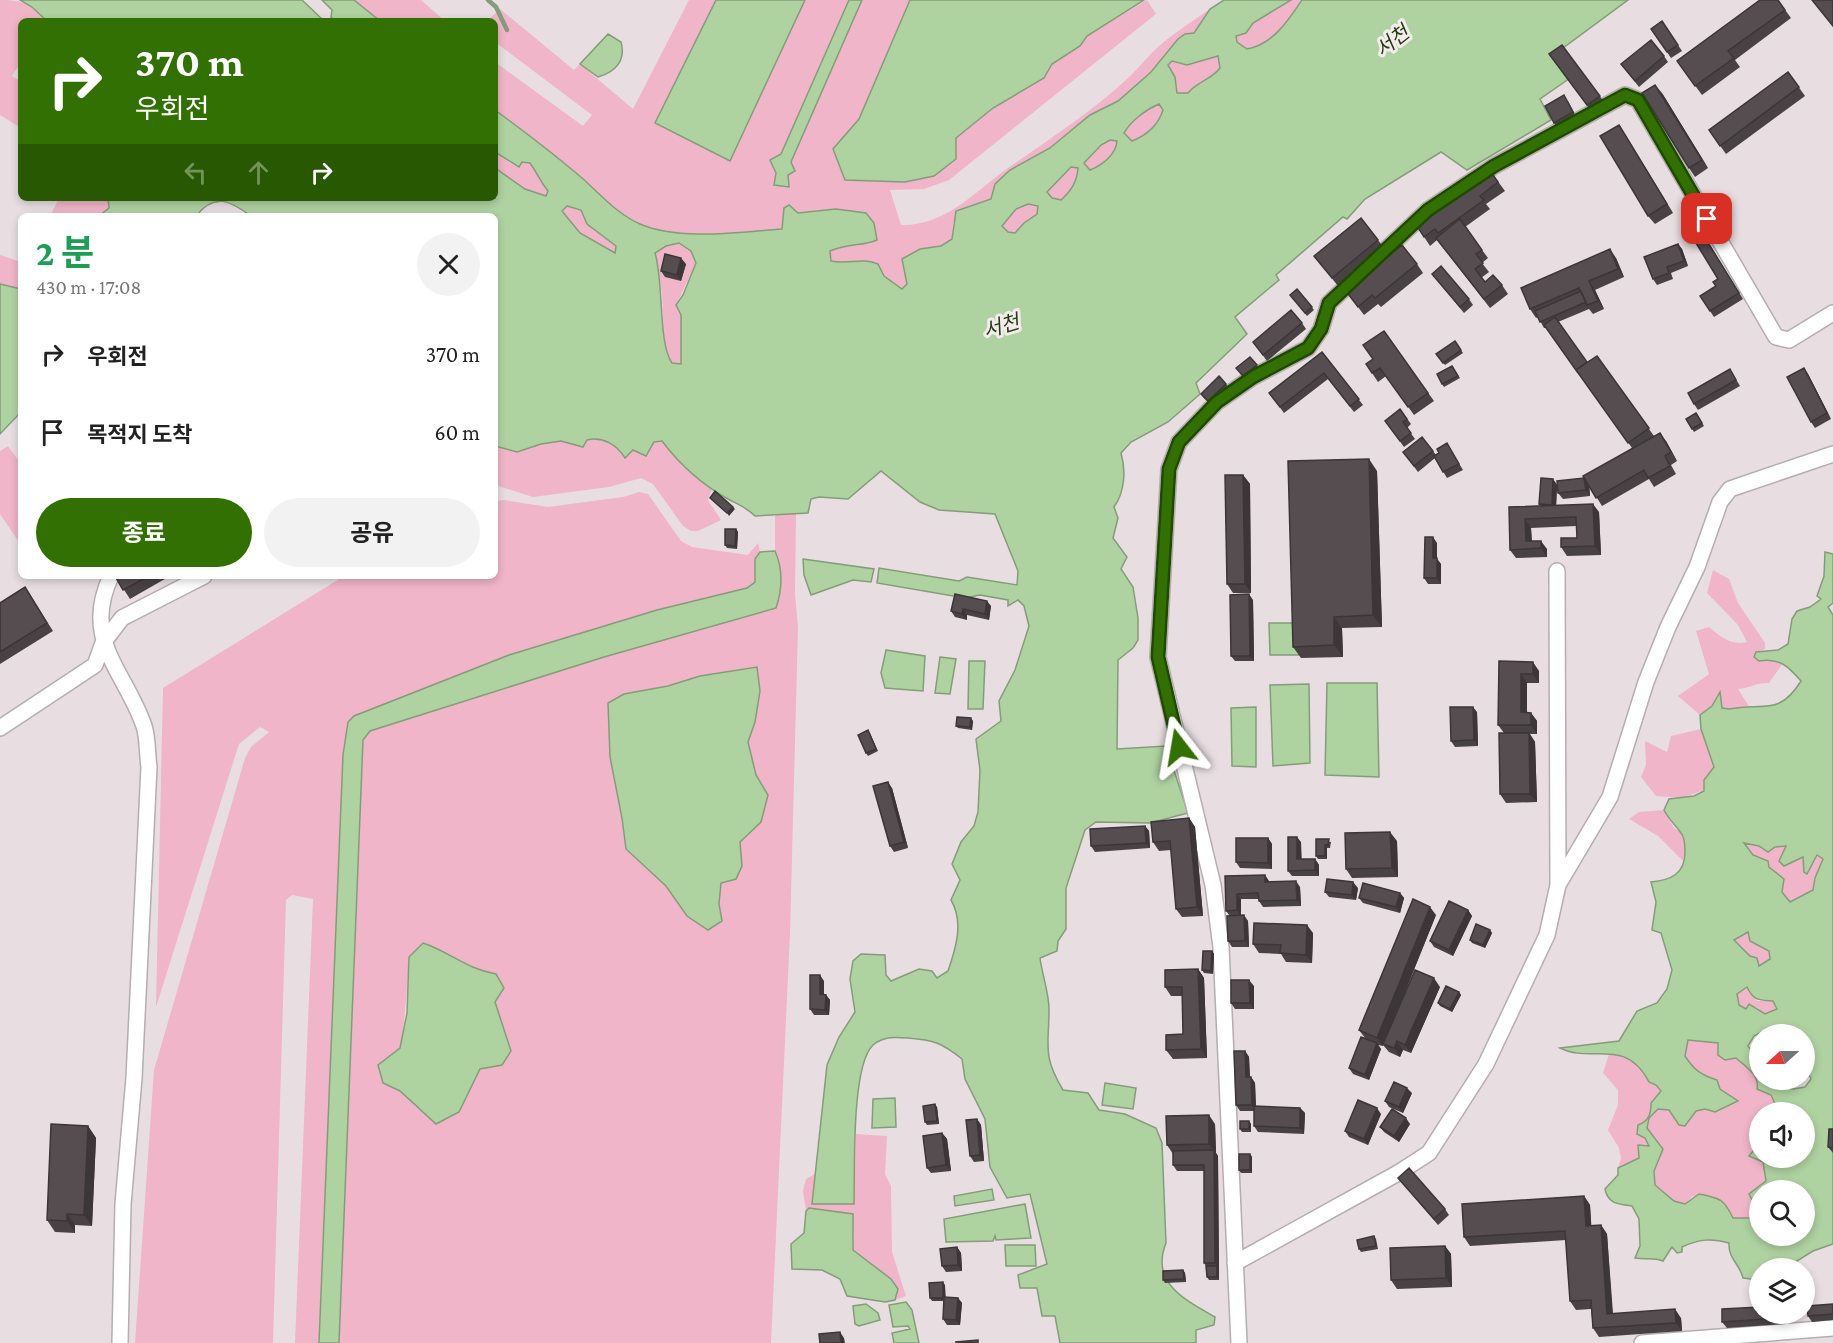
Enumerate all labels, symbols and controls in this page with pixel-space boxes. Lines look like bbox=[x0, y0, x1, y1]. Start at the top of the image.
water label: 서천 bbox=[1371, 19, 1415, 61]
text: 370 m bbox=[135, 38, 244, 85]
icon: right bbox=[36, 42, 114, 120]
text: 우회전 bbox=[135, 94, 210, 124]
icon: left bbox=[179, 156, 212, 189]
icon: ahead bbox=[242, 156, 275, 189]
icon: right bbox=[305, 156, 338, 189]
pin bbox=[1681, 193, 1732, 244]
icon: arrive bbox=[1690, 202, 1723, 235]
text: 2 분 bbox=[36, 233, 94, 273]
button: close bbox=[417, 233, 480, 296]
text: 430 m · 17:08 bbox=[36, 276, 141, 298]
water label: 서천 bbox=[980, 309, 1024, 342]
icon: right bbox=[36, 338, 69, 371]
text: 370 m bbox=[426, 342, 480, 367]
text: 우회전 bbox=[87, 344, 148, 369]
icon: arrive bbox=[36, 416, 69, 449]
text: 60 m bbox=[435, 420, 480, 445]
text: 목적지 도착 bbox=[87, 422, 192, 447]
button: 종료 bbox=[36, 498, 252, 567]
button: 공유 bbox=[264, 498, 480, 567]
position arrow bbox=[1147, 715, 1211, 779]
north arrow bbox=[1749, 1024, 1815, 1090]
map controls bbox=[1749, 1024, 1815, 1324]
button: sound bbox=[1749, 1102, 1815, 1168]
button: search bbox=[1749, 1180, 1815, 1246]
button: layers bbox=[1749, 1258, 1815, 1324]

